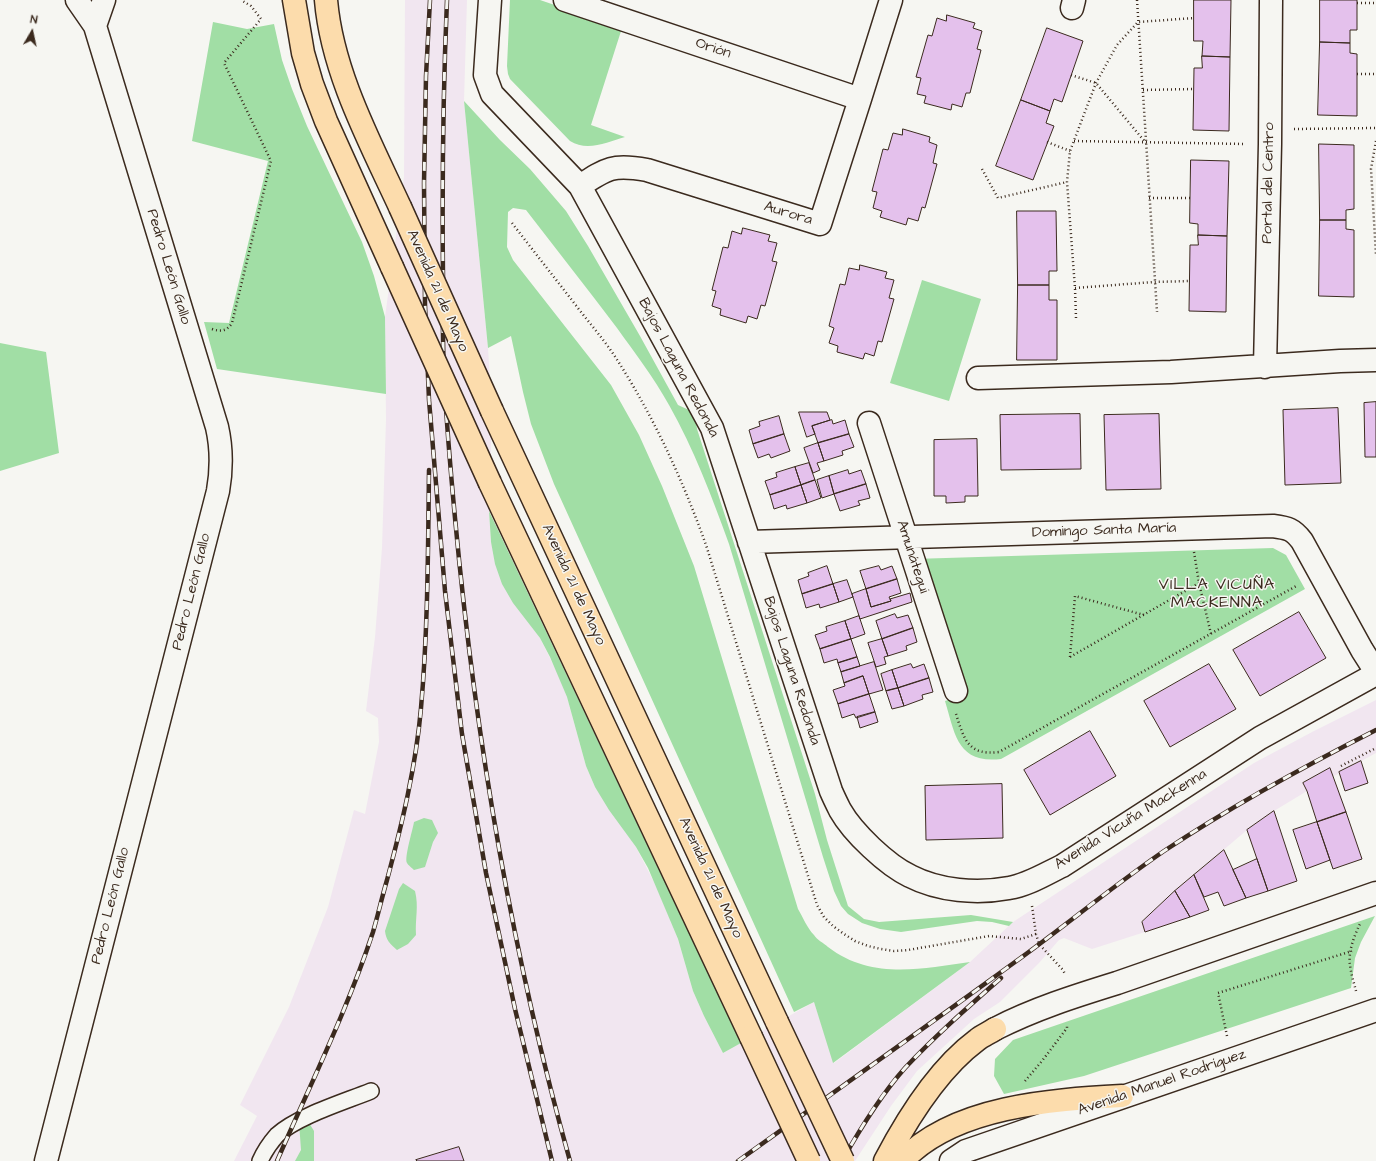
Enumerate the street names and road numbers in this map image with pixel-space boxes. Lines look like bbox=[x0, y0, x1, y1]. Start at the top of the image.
street label: Orión bbox=[693, 35, 733, 63]
street label: Portal del Centro bbox=[1259, 122, 1279, 244]
street label: Aurora bbox=[762, 198, 814, 230]
street label: Pedro León Gallo bbox=[142, 207, 194, 327]
street label: Avenida 21 de Mayo bbox=[402, 227, 472, 355]
street label: Bajos Laguna Redonda bbox=[634, 295, 722, 441]
street label: Amunátegui bbox=[892, 518, 932, 596]
street label: Domingo Santa María bbox=[1031, 519, 1177, 543]
street label: Avenida 21 de Mayo bbox=[537, 522, 609, 648]
street label: Pedro León Gallo bbox=[169, 532, 215, 652]
street label: Bajos Laguna Redonda bbox=[758, 594, 824, 748]
street label: Avenida Vicuña Mackenna bbox=[1052, 766, 1210, 874]
street label: Avenida 21 de Mayo bbox=[674, 815, 746, 941]
street label: Pedro León Gallo bbox=[88, 846, 134, 966]
street label: Avenida Manuel Rodríguez bbox=[1076, 1046, 1248, 1120]

